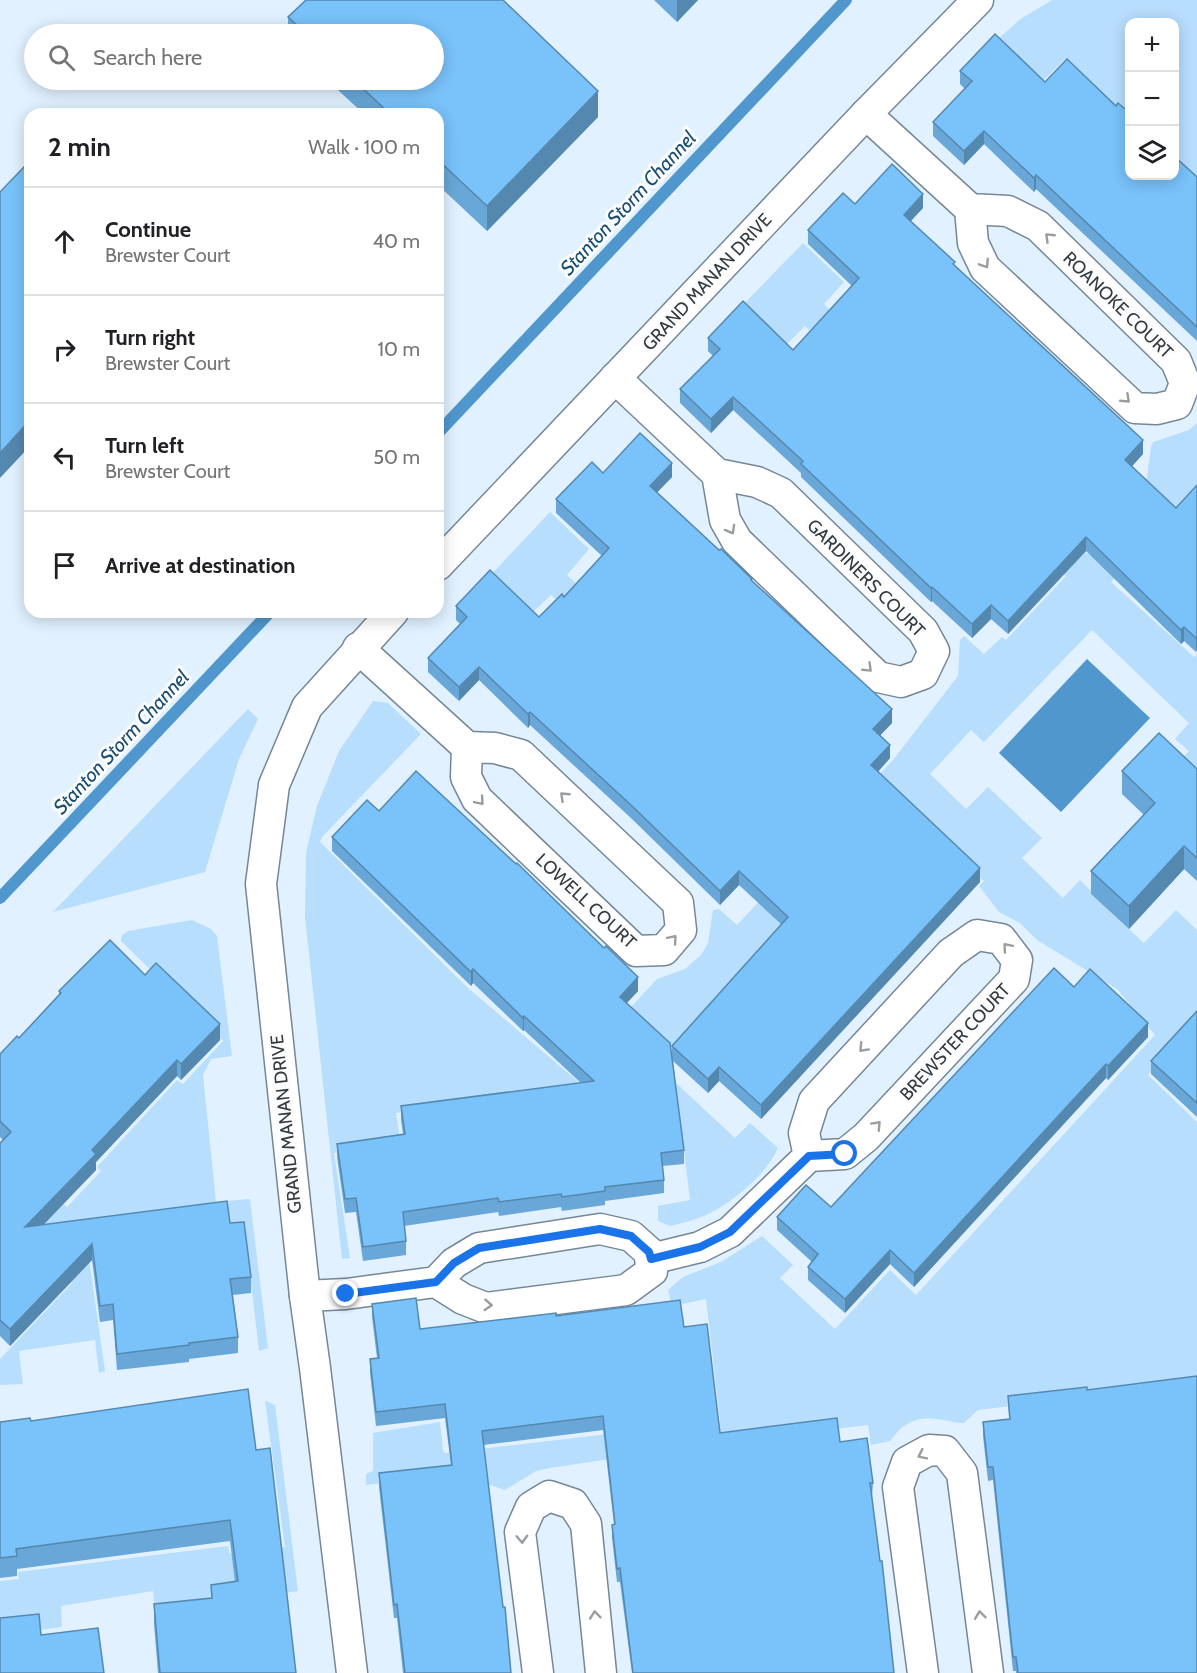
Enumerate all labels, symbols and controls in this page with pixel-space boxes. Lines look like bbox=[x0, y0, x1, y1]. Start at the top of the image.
map controls bbox=[1125, 18, 1179, 180]
button: + bbox=[1125, 18, 1179, 72]
search box bbox=[24, 24, 444, 90]
icon: search bbox=[45, 41, 78, 74]
text: Search here bbox=[93, 44, 202, 71]
button: − bbox=[1125, 72, 1179, 126]
water label: Stanton Storm Channel bbox=[555, 126, 701, 280]
button: layers bbox=[1125, 126, 1179, 180]
text: 2 min bbox=[48, 131, 111, 163]
text: Walk · 100 m bbox=[308, 135, 420, 159]
street label: GRAND MANAN DRIVE bbox=[638, 209, 776, 355]
text: Continue bbox=[105, 216, 191, 243]
icon: ahead bbox=[48, 225, 81, 258]
text: 40 m bbox=[372, 229, 420, 253]
one-way arrow bbox=[1046, 234, 1057, 245]
text: Brewster Court bbox=[105, 243, 230, 267]
street label: ROANOKE COURT bbox=[1058, 247, 1178, 363]
one-way arrow bbox=[978, 258, 989, 269]
text: Turn right bbox=[105, 324, 195, 351]
icon: right bbox=[48, 333, 81, 366]
text: 10 m bbox=[377, 337, 420, 361]
text: Brewster Court bbox=[105, 351, 230, 375]
one-way arrow bbox=[1119, 392, 1129, 403]
text: Turn left bbox=[105, 432, 184, 459]
icon: left bbox=[48, 441, 81, 474]
text: 50 m bbox=[373, 445, 420, 469]
text: Brewster Court bbox=[105, 459, 230, 483]
street label: GARDINERS COURT bbox=[802, 514, 930, 642]
one-way arrow bbox=[724, 524, 735, 534]
icon: arrive bbox=[48, 549, 81, 582]
text: Arrive at destination bbox=[105, 552, 295, 579]
one-way arrow bbox=[861, 660, 872, 671]
water label: Stanton Storm Channel bbox=[48, 665, 194, 819]
one-way arrow bbox=[561, 792, 571, 803]
one-way arrow bbox=[473, 794, 484, 805]
street label: LOWELL COURT bbox=[531, 849, 641, 953]
one-way arrow bbox=[666, 935, 677, 946]
one-way arrow bbox=[1003, 943, 1014, 954]
street label: BREWSTER COURT bbox=[895, 979, 1015, 1105]
street label: GRAND MANAN DRIVE bbox=[266, 1034, 306, 1214]
one-way arrow bbox=[859, 1042, 870, 1052]
one-way arrow bbox=[870, 1122, 881, 1132]
route start bbox=[831, 1140, 857, 1166]
route end bbox=[332, 1280, 358, 1306]
one-way arrow bbox=[483, 1299, 492, 1312]
one-way arrow bbox=[917, 1447, 928, 1459]
one-way arrow bbox=[516, 1534, 528, 1543]
one-way arrow bbox=[589, 1610, 602, 1619]
one-way arrow bbox=[975, 1610, 987, 1620]

